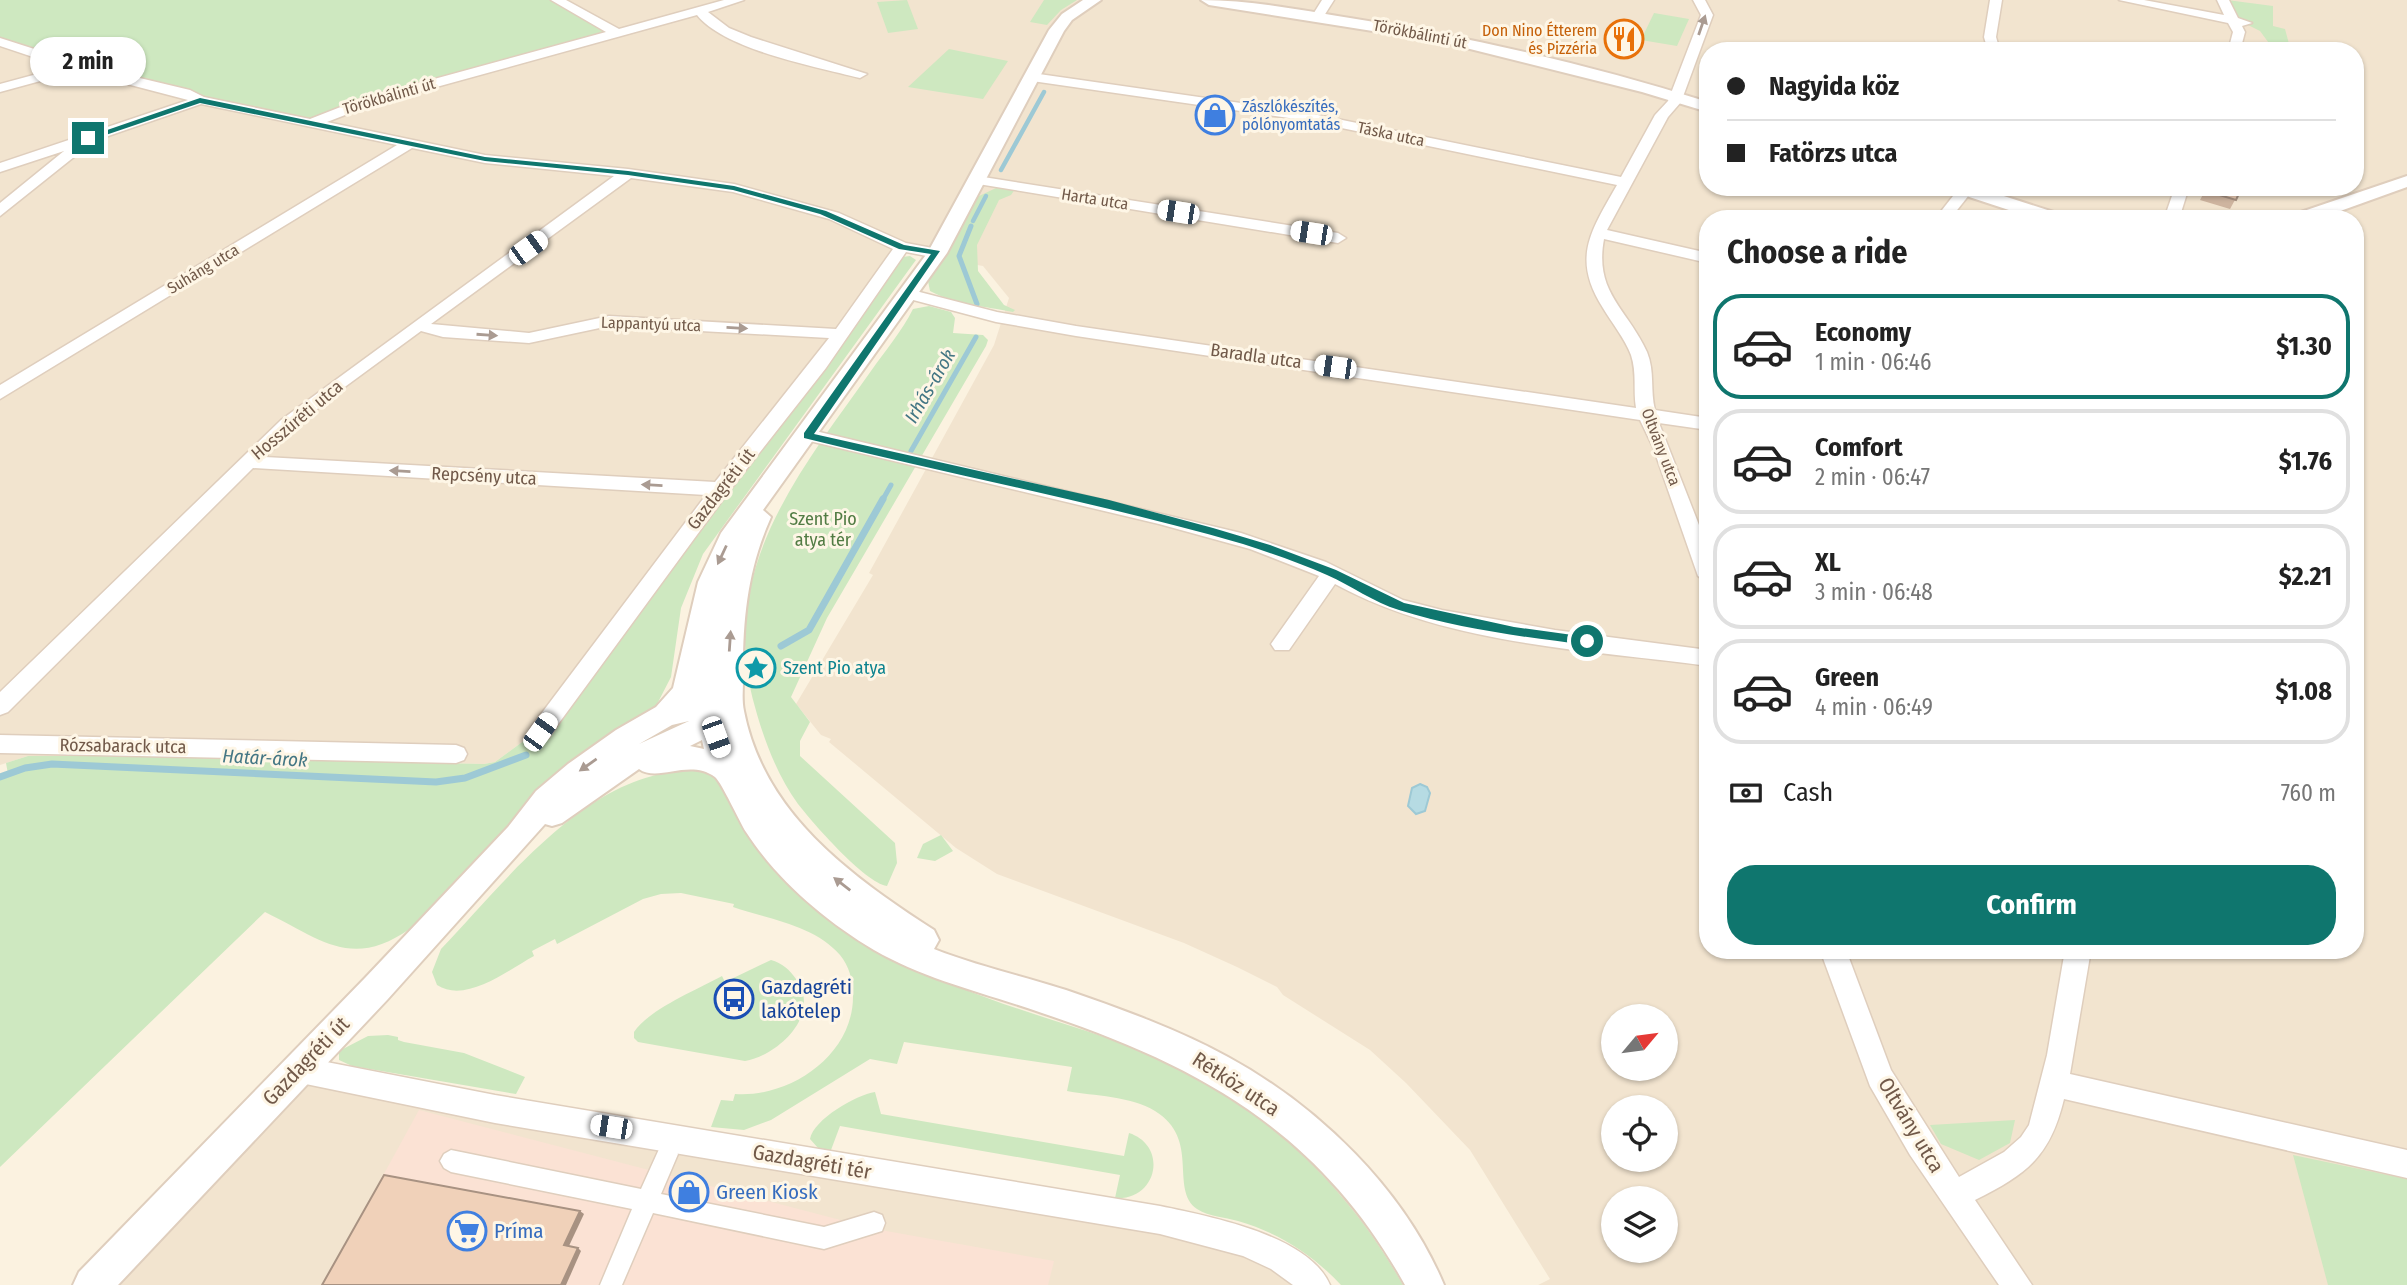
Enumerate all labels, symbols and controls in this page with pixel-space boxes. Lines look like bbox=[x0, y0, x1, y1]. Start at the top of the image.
one-way arrow bbox=[1697, 14, 1708, 35]
street label: Törökbálinti út bbox=[1371, 16, 1469, 53]
restaurant icon: Don Nino Étterem és Pizzéria bbox=[1603, 18, 1645, 60]
place label: Don Nino Étterem és Pizzéria bbox=[1482, 21, 1597, 58]
callout: 2 min bbox=[30, 37, 146, 86]
text: 2 min bbox=[63, 47, 114, 75]
text: Nagyida köz bbox=[1769, 71, 1899, 102]
street label: Törökbálinti út bbox=[341, 74, 438, 118]
shop icon: Zászlókészítés, pólónyomtatás bbox=[1194, 94, 1236, 136]
place label: Zászlókészítés, pólónyomtatás bbox=[1242, 97, 1340, 134]
street label: Táska utca bbox=[1356, 118, 1426, 150]
route end bbox=[72, 122, 104, 154]
text: Fatörzs utca bbox=[1769, 138, 1897, 169]
street label: Harta utca bbox=[1060, 184, 1130, 214]
car bbox=[1156, 198, 1201, 226]
car bbox=[1289, 219, 1334, 247]
car bbox=[505, 227, 552, 269]
text: Choose a ride bbox=[1727, 233, 1908, 271]
street label: Suháng utca bbox=[164, 240, 242, 298]
street label: Lappantyú utca bbox=[601, 313, 702, 335]
icon: car bbox=[1731, 315, 1794, 378]
text: Economy bbox=[1815, 317, 1911, 348]
one-way arrow bbox=[726, 323, 748, 334]
one-way arrow bbox=[477, 330, 499, 341]
text: $1.30 bbox=[2276, 331, 2332, 362]
street label: Baradla utca bbox=[1209, 339, 1303, 373]
water label: Irhás-árok bbox=[900, 345, 960, 427]
text: 1 min · 06:46 bbox=[1815, 348, 1931, 376]
car bbox=[1313, 354, 1358, 380]
street label: Hosszúréti utca bbox=[247, 375, 347, 465]
street label: Oltvány utca bbox=[1638, 406, 1684, 489]
icon: car bbox=[1731, 430, 1794, 493]
text: Comfort bbox=[1815, 432, 1903, 463]
street label: Gazdagréti út bbox=[682, 444, 760, 534]
text: $1.76 bbox=[2279, 446, 2332, 477]
street label: Repcsény utca bbox=[431, 462, 537, 490]
text: 2 min · 06:47 bbox=[1815, 463, 1930, 491]
one-way arrow bbox=[389, 465, 411, 476]
one-way arrow bbox=[640, 480, 662, 491]
park label: Szent Pio atya tér bbox=[789, 508, 857, 551]
one-way arrow bbox=[717, 545, 728, 565]
icon: car bbox=[1731, 545, 1794, 608]
text: XL bbox=[1815, 547, 1841, 578]
text: $2.21 bbox=[2279, 561, 2332, 592]
text: 3 min · 06:48 bbox=[1815, 578, 1933, 606]
route start bbox=[1571, 625, 1603, 657]
one-way arrow bbox=[725, 630, 736, 652]
place icon: Szent Pio atya bbox=[735, 647, 777, 689]
place label: Szent Pio atya bbox=[783, 657, 886, 679]
icon: car bbox=[1731, 660, 1794, 723]
text: Green bbox=[1815, 662, 1879, 693]
text: $1.08 bbox=[2275, 676, 2332, 707]
text: 4 min · 06:49 bbox=[1815, 693, 1933, 721]
car bbox=[520, 709, 561, 755]
car bbox=[699, 714, 734, 760]
street label: Rózsabarack utca bbox=[59, 734, 187, 758]
water label: Határ-árok bbox=[222, 744, 308, 772]
one-way arrow bbox=[579, 757, 597, 771]
icon: cash bbox=[1727, 774, 1765, 812]
text: Cash bbox=[1783, 777, 1833, 808]
text: 760 m bbox=[2281, 779, 2336, 807]
button: Confirm bbox=[1727, 865, 2336, 945]
one-way arrow bbox=[834, 877, 852, 892]
place label: Gazdagréti lakótelep bbox=[761, 974, 852, 1024]
bus stop icon: Gazdagréti lakótelep bbox=[713, 978, 755, 1020]
north arrow bbox=[1601, 1004, 1678, 1082]
map controls bbox=[1601, 1004, 1678, 1263]
street label: Gazdagréti út bbox=[257, 1011, 355, 1111]
street label: Rétköz utca bbox=[1188, 1046, 1284, 1122]
street label: Oltvány utca bbox=[1872, 1073, 1950, 1177]
button: locate bbox=[1601, 1095, 1678, 1172]
car bbox=[589, 1113, 634, 1141]
street label: Gazdagréti tér bbox=[751, 1139, 874, 1185]
shop icon: Green Kiosk bbox=[668, 1171, 710, 1213]
place label: Green Kiosk bbox=[716, 1179, 818, 1205]
button: layers bbox=[1601, 1186, 1678, 1263]
supermarket icon: Príma bbox=[446, 1210, 488, 1252]
place label: Príma bbox=[494, 1218, 544, 1244]

